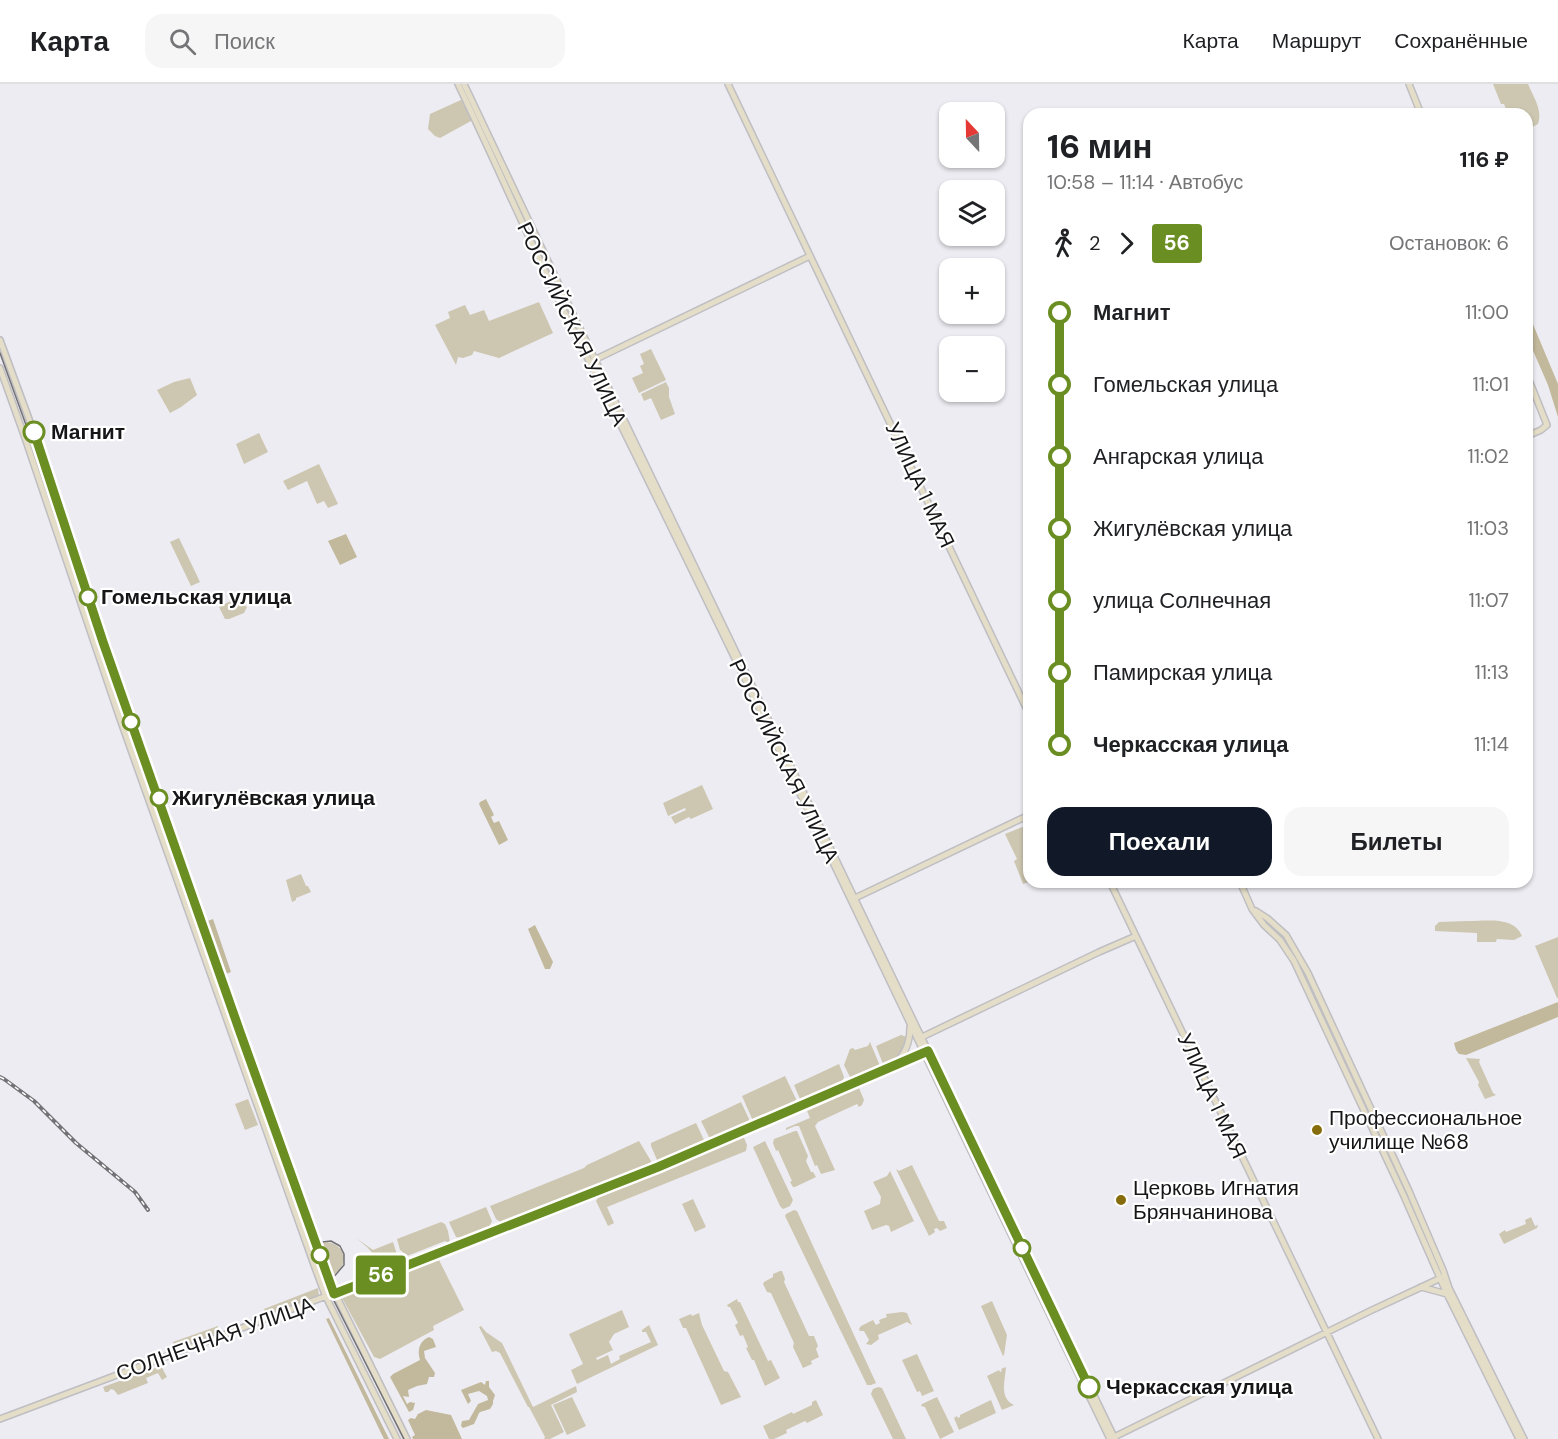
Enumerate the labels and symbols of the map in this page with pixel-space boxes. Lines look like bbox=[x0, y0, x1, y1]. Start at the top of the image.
north arrow bbox=[939, 102, 1005, 168]
street label: РОССИЙСКАЯ УЛИЦА bbox=[510, 217, 634, 431]
place label: Магнит bbox=[51, 418, 125, 446]
street label: УЛИЦА 1 МАЯ bbox=[879, 418, 961, 552]
marker: Магнит bbox=[23, 421, 45, 443]
place label: Гомельская улица bbox=[101, 583, 292, 611]
marker: Гомельская улица bbox=[79, 588, 97, 606]
street label: РОССИЙСКАЯ УЛИЦА bbox=[722, 654, 846, 868]
unlabelled marker bbox=[122, 713, 140, 731]
place label: Жигулёвская улица bbox=[171, 784, 375, 812]
marker: Жигулёвская улица bbox=[150, 789, 168, 807]
street label: УЛИЦА 1 МАЯ bbox=[1171, 1029, 1253, 1163]
place label: Профессиональное училище №68 bbox=[1329, 1104, 1522, 1156]
marker: Профессиональное училище №68 bbox=[1310, 1123, 1324, 1137]
place label: Церковь Игнатия Брянчанинова bbox=[1133, 1174, 1299, 1226]
marker: Церковь Игнатия Брянчанинова bbox=[1114, 1193, 1128, 1207]
unlabelled marker bbox=[1013, 1239, 1031, 1257]
unlabelled marker bbox=[311, 1246, 329, 1264]
line badge: 56 bbox=[354, 1256, 408, 1294]
street label: СОЛНЕЧНАЯ УЛИЦА bbox=[112, 1290, 318, 1388]
place label: Черкасская улица bbox=[1106, 1373, 1293, 1401]
marker: Черкасская улица bbox=[1078, 1376, 1100, 1398]

